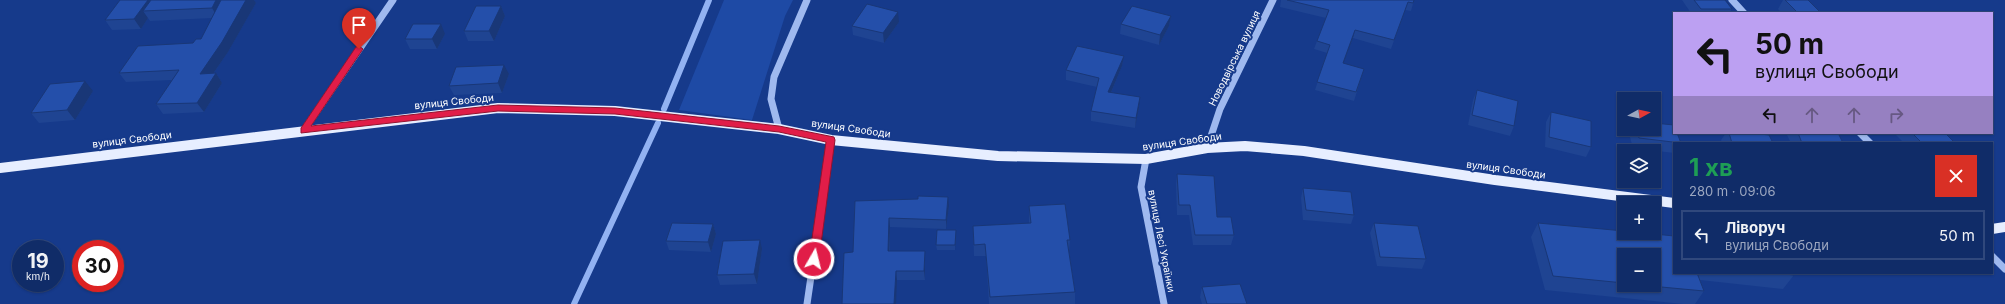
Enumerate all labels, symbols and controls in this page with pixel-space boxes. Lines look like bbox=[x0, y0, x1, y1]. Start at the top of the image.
pin bbox=[342, 8, 376, 49]
street label: Новодвірська вулиця bbox=[1206, 8, 1262, 108]
icon: arrive bbox=[348, 14, 370, 36]
text: 50 m bbox=[1755, 27, 1824, 61]
icon: left bbox=[1689, 28, 1741, 80]
text: вулиця Свободи bbox=[1755, 61, 1899, 82]
street label: вулиця Свободи bbox=[414, 91, 494, 111]
north arrow bbox=[1617, 92, 1661, 136]
map controls bbox=[1617, 92, 1661, 292]
icon: left bbox=[1759, 104, 1781, 126]
icon: ahead bbox=[1801, 104, 1823, 126]
icon: ahead bbox=[1843, 104, 1865, 126]
icon: right bbox=[1885, 104, 1907, 126]
street label: вулиця Свободи bbox=[811, 117, 891, 140]
street label: вулиця Свободи bbox=[92, 128, 172, 150]
street label: вулиця Свободи bbox=[1142, 129, 1222, 152]
button: layers bbox=[1617, 144, 1661, 188]
text: 1 хв bbox=[1689, 153, 1733, 182]
button: close bbox=[1935, 155, 1977, 197]
street label: вулиця Свободи bbox=[1466, 158, 1546, 181]
text: 280 m · 09:06 bbox=[1689, 183, 1776, 199]
street label: вулиця Лесі Українки bbox=[1146, 189, 1178, 293]
button: + bbox=[1617, 196, 1661, 240]
text: Ліворуч bbox=[1725, 218, 1785, 237]
icon: left bbox=[1691, 224, 1713, 246]
text: 50 m bbox=[1939, 226, 1975, 245]
text: вулиця Свободи bbox=[1725, 237, 1829, 253]
position arrow bbox=[793, 238, 835, 280]
speed limit sign: 30 bbox=[72, 240, 124, 292]
button: − bbox=[1617, 248, 1661, 292]
text: 19 bbox=[27, 249, 49, 273]
text: km/h bbox=[26, 270, 50, 282]

